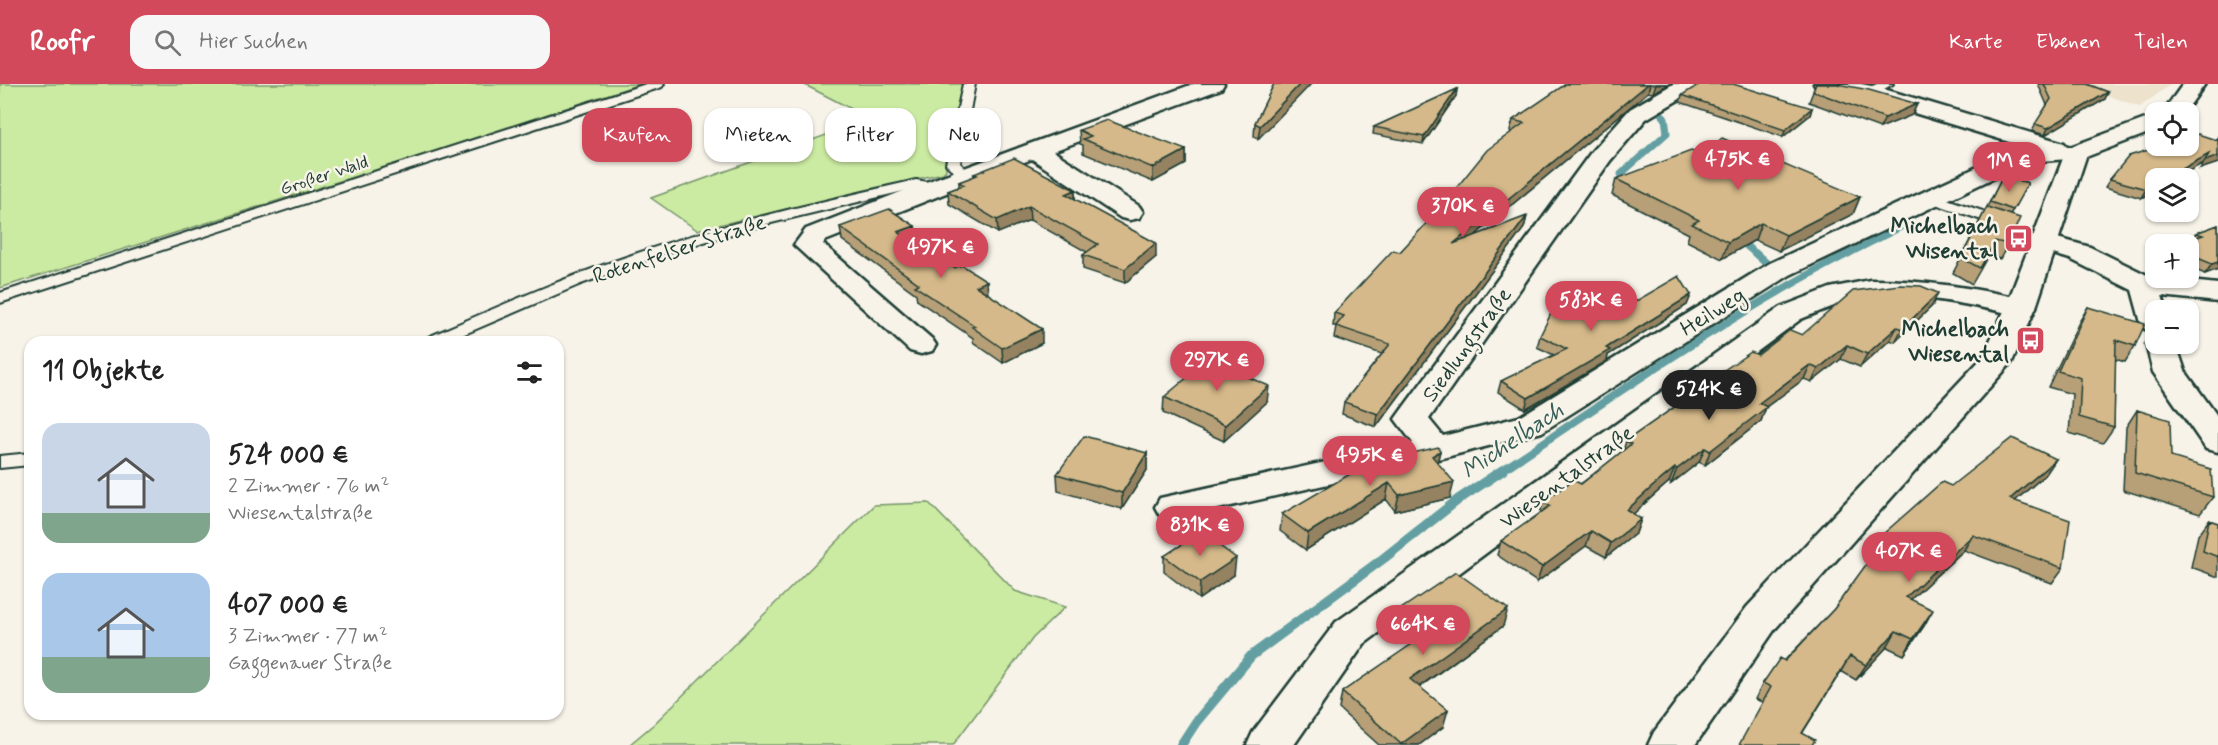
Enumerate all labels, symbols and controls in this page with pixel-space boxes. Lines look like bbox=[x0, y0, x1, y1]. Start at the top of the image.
search box bbox=[130, 15, 550, 69]
text: Roofr bbox=[30, 24, 94, 61]
icon: search bbox=[151, 26, 184, 59]
text: Hier suchen bbox=[199, 28, 308, 56]
text: Karte bbox=[1949, 28, 2003, 56]
text: Ebenen bbox=[2036, 28, 2101, 56]
text: Teilen bbox=[2134, 28, 2188, 56]
map controls bbox=[2145, 102, 2199, 354]
button: locate bbox=[2145, 102, 2199, 156]
chip: Kaufen bbox=[582, 108, 692, 162]
chip: Mieten bbox=[704, 108, 813, 162]
chip: Filter bbox=[825, 108, 916, 162]
chip: Neu bbox=[928, 108, 1001, 162]
pin: 475K € bbox=[1689, 140, 1787, 191]
pin: 1M € bbox=[1973, 142, 2045, 193]
text: 475K € bbox=[1705, 146, 1771, 173]
text: 1M € bbox=[1986, 148, 2032, 175]
street label: Großer Wald bbox=[277, 150, 372, 202]
button: layers bbox=[2145, 168, 2199, 222]
pin: 370K € bbox=[1414, 187, 1512, 238]
text: 370K € bbox=[1431, 193, 1495, 220]
street label: Rotenfelser Straße bbox=[589, 209, 770, 291]
place label: Michelbach Wisental bbox=[1891, 213, 1999, 266]
bus stop icon: Michelbach Wisental bbox=[2003, 222, 2035, 254]
pin: 497K € bbox=[892, 228, 990, 279]
text: 497K € bbox=[907, 234, 975, 261]
button: + bbox=[2145, 234, 2199, 288]
pin: 583K € bbox=[1542, 281, 1640, 332]
street label: Siedlungstraße bbox=[1417, 282, 1521, 410]
street label: Heilweg bbox=[1675, 282, 1752, 346]
text: 583K € bbox=[1559, 287, 1623, 314]
button: − bbox=[2145, 300, 2199, 354]
place label: Michelbach Wiesental bbox=[1902, 316, 2010, 369]
bus stop icon: Michelbach Wiesental bbox=[2014, 325, 2046, 357]
pin: 297K € bbox=[1168, 341, 1266, 392]
text: 297K € bbox=[1184, 347, 1250, 374]
text: 11 Objekte bbox=[42, 355, 164, 389]
icon: filters bbox=[513, 356, 546, 389]
pin: 524K € bbox=[1660, 370, 1758, 421]
text: 524K € bbox=[1676, 376, 1742, 403]
water label: Michelbach bbox=[1456, 396, 1570, 487]
street label: Wiesentalstraße bbox=[1494, 419, 1640, 536]
pin: 495K € bbox=[1321, 436, 1419, 487]
text: 524 000 € bbox=[228, 439, 349, 473]
text: 495K € bbox=[1336, 442, 1404, 469]
icon: home bbox=[90, 447, 162, 519]
text: 2 Zimmer · 76 m² bbox=[228, 473, 389, 500]
text: Wiesentalstraße bbox=[228, 500, 373, 527]
pin: 831K € bbox=[1151, 506, 1249, 557]
text: 831K € bbox=[1170, 512, 1230, 539]
pin: 407K € bbox=[1860, 532, 1958, 583]
text: 407K € bbox=[1876, 538, 1942, 565]
text: 407 000 € bbox=[228, 589, 349, 623]
icon: home bbox=[90, 597, 162, 669]
pin: 664K € bbox=[1374, 605, 1472, 656]
text: 664K € bbox=[1390, 611, 1456, 638]
text: 3 Zimmer · 77 m² bbox=[228, 623, 388, 650]
text: Gaggenauer Straße bbox=[228, 650, 392, 677]

